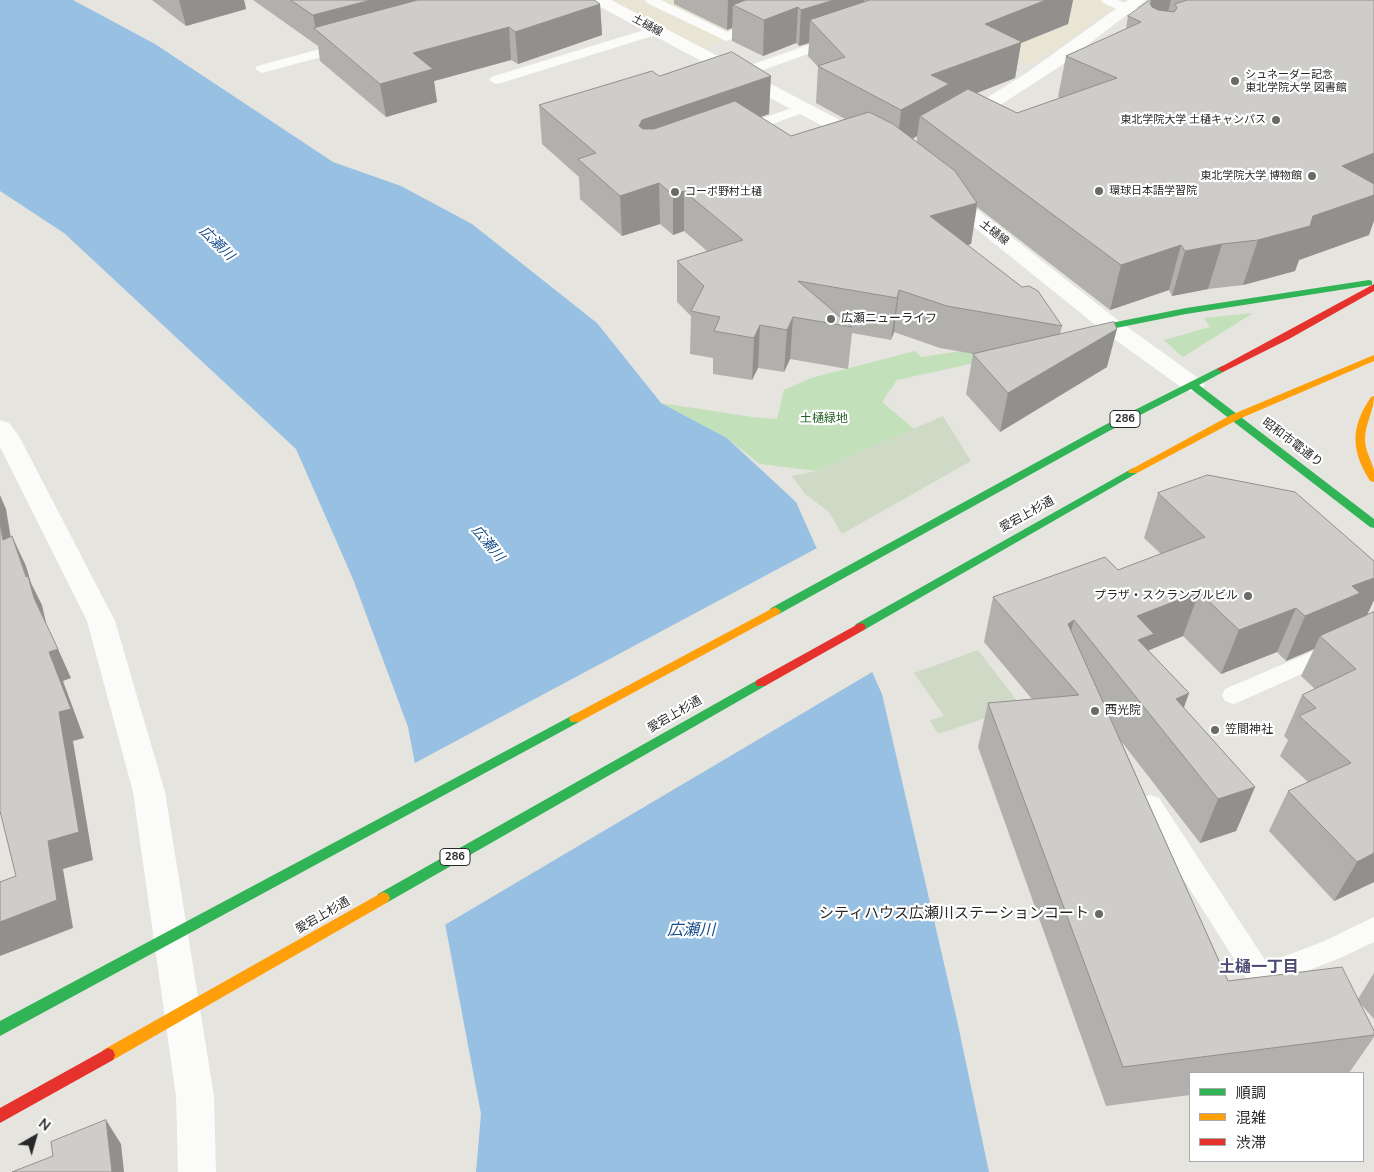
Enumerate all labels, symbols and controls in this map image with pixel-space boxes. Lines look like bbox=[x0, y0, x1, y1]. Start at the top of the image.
street label: 土樋線 bbox=[629, 12, 665, 40]
place label: シュネーダー記念 東北学院大学 図書館 bbox=[1245, 68, 1347, 94]
marker: シュネーダー記念 東北学院大学 図書館 bbox=[1229, 75, 1241, 87]
place label: 東北学院大学 土樋キャンパス bbox=[1120, 113, 1266, 127]
marker: 東北学院大学 土樋キャンパス bbox=[1270, 114, 1282, 126]
place label: 東北学院大学 博物館 bbox=[1200, 169, 1302, 183]
marker: 東北学院大学 博物館 bbox=[1306, 170, 1318, 182]
place label: 環球日本語学習院 bbox=[1109, 184, 1197, 198]
place label: コーポ野村土樋 bbox=[685, 185, 762, 199]
marker: 環球日本語学習院 bbox=[1093, 185, 1105, 197]
marker: コーポ野村土樋 bbox=[669, 186, 681, 198]
street label: 土樋線 bbox=[977, 218, 1011, 248]
water label: 広瀬川 bbox=[195, 223, 237, 265]
place label: 広瀬ニューライフ bbox=[841, 312, 937, 326]
marker: 広瀬ニューライフ bbox=[825, 313, 837, 325]
road number: 286 bbox=[1110, 410, 1140, 428]
park label: 土樋緑地 bbox=[800, 412, 848, 426]
street label: 昭和市電通り bbox=[1259, 416, 1325, 470]
street label: 愛宕上杉通 bbox=[997, 494, 1057, 536]
water label: 広瀬川 bbox=[467, 523, 507, 565]
place label: プラザ・スクランブルビル bbox=[1094, 589, 1238, 603]
marker: プラザ・スクランブルビル bbox=[1242, 590, 1254, 602]
street label: 愛宕上杉通 bbox=[645, 694, 705, 736]
place label: 西光院 bbox=[1105, 704, 1141, 718]
marker: 西光院 bbox=[1089, 705, 1101, 717]
place label: 笠間神社 bbox=[1225, 723, 1273, 737]
marker: 笠間神社 bbox=[1209, 724, 1221, 736]
road number: 286 bbox=[440, 849, 470, 866]
street label: 愛宕上杉通 bbox=[293, 895, 353, 937]
place label: シティハウス広瀬川ステーションコート bbox=[819, 905, 1089, 923]
marker: シティハウス広瀬川ステーションコート bbox=[1093, 908, 1105, 920]
water label: 広瀬川 bbox=[667, 921, 715, 941]
district label: 土樋一丁目 bbox=[1219, 958, 1299, 978]
legend bbox=[1189, 1072, 1364, 1162]
text: 順調 bbox=[1236, 1083, 1266, 1103]
text: 混雑 bbox=[1236, 1108, 1266, 1128]
north arrow bbox=[10, 1112, 60, 1162]
text: N bbox=[35, 1114, 55, 1135]
text: 渋滞 bbox=[1236, 1133, 1266, 1153]

